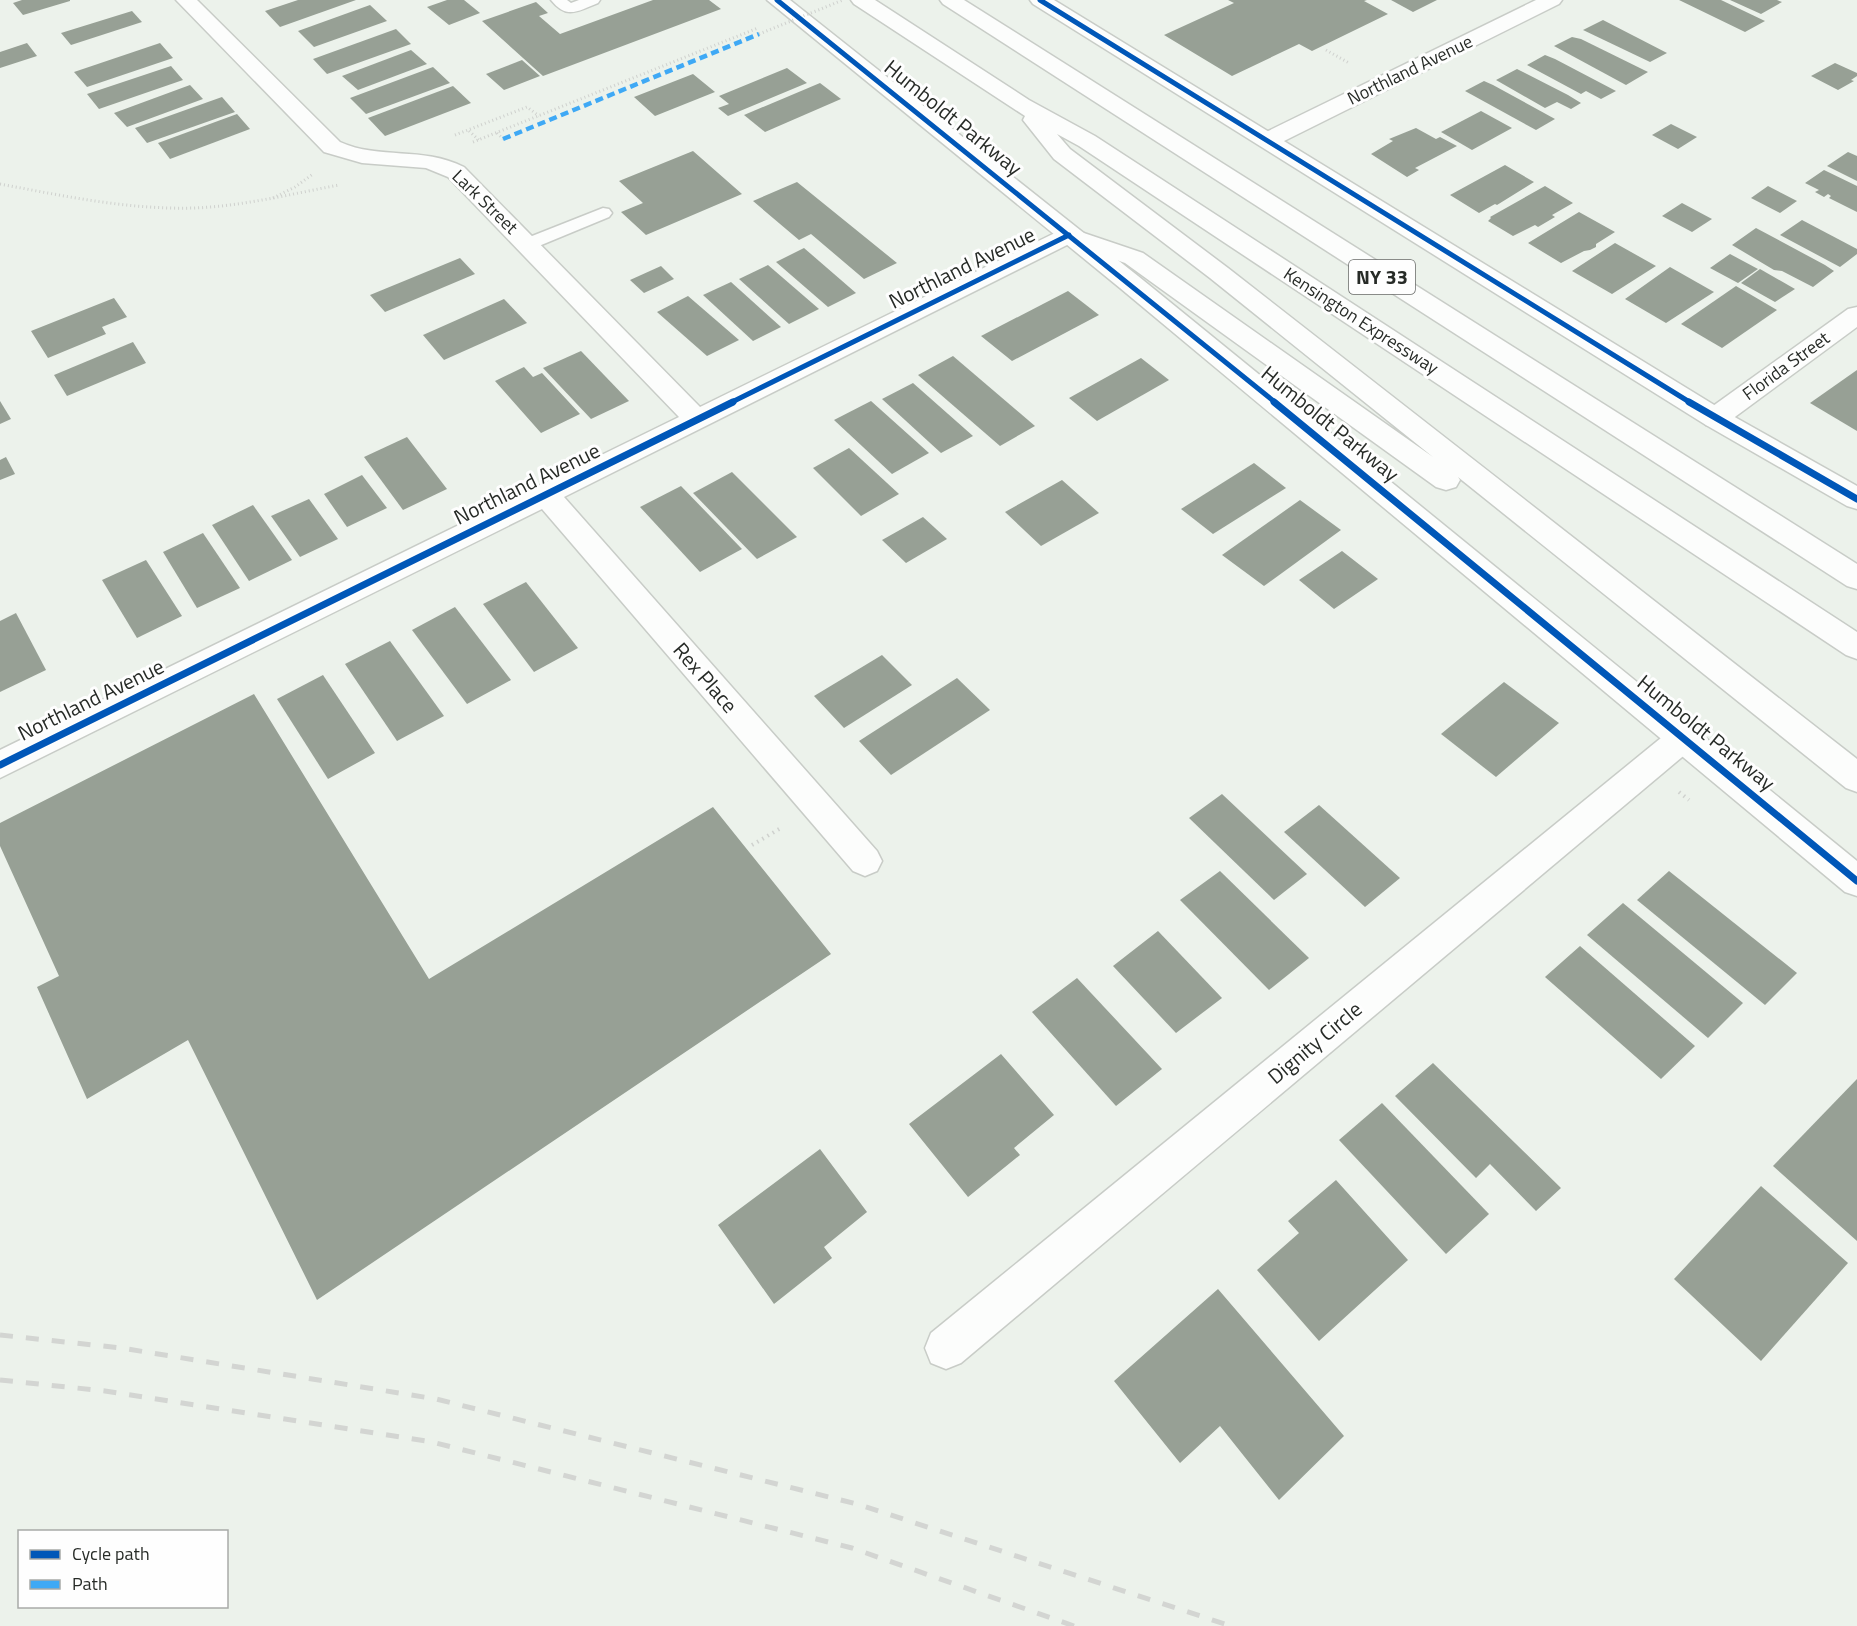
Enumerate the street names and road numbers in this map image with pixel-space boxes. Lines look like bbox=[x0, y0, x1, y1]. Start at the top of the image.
street label: Northland Avenue bbox=[1343, 28, 1477, 112]
street label: Humboldt Parkway bbox=[878, 51, 1030, 183]
street label: Lark Street bbox=[446, 163, 525, 241]
street label: Northland Avenue bbox=[883, 218, 1040, 316]
street label: Kensington Expressway bbox=[1278, 260, 1444, 381]
road number: NY 33 bbox=[1349, 260, 1415, 294]
street label: Florida Street bbox=[1736, 324, 1836, 407]
street label: Humboldt Parkway bbox=[1255, 357, 1407, 489]
street label: Northland Avenue bbox=[448, 434, 605, 532]
street label: Rex Place bbox=[666, 635, 746, 720]
street label: Northland Avenue bbox=[12, 650, 169, 748]
street label: Humboldt Parkway bbox=[1631, 666, 1783, 798]
street label: Dignity Circle bbox=[1260, 993, 1369, 1091]

